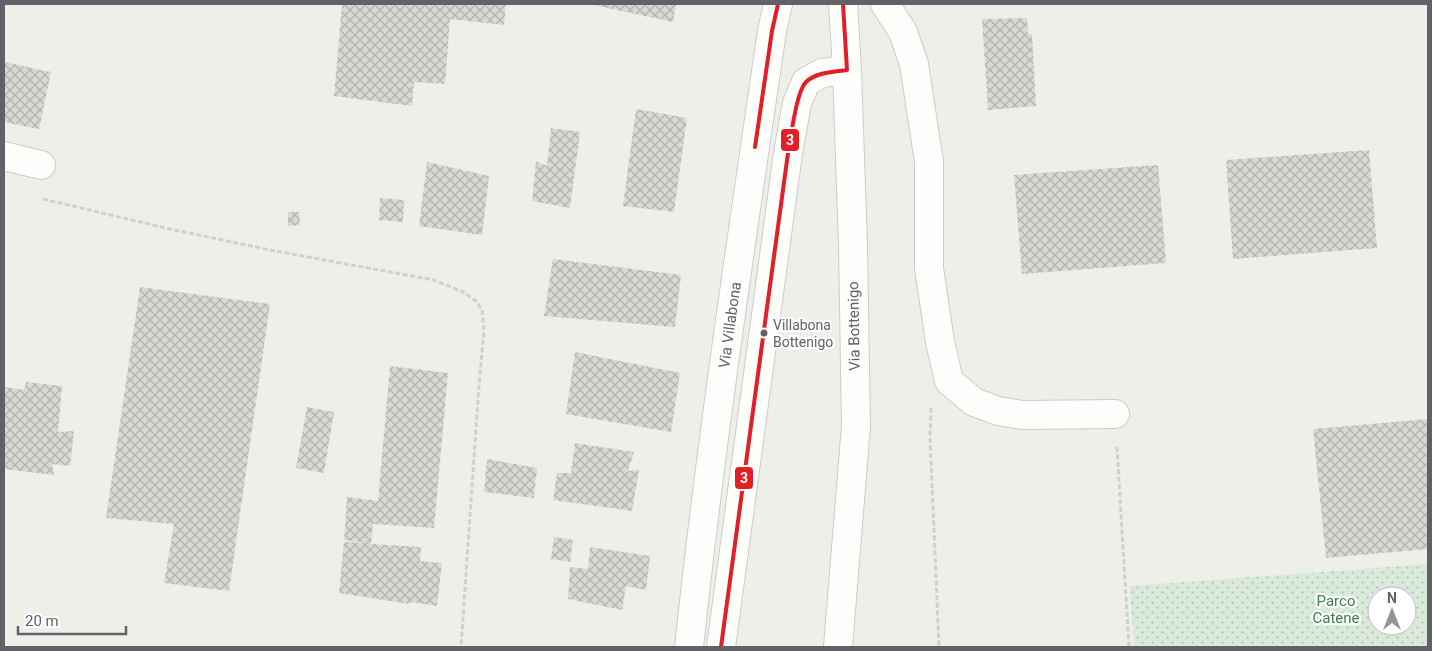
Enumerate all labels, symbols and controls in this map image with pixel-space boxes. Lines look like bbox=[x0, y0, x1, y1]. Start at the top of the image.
line badge: 3 bbox=[780, 128, 800, 152]
text: 3 bbox=[786, 132, 794, 148]
street label: Via Villabona bbox=[715, 281, 745, 369]
street label: Via Bottenigo bbox=[844, 281, 864, 371]
place label: Villabona Bottenigo bbox=[773, 317, 833, 350]
marker: Villabona Bottenigo bbox=[759, 328, 769, 338]
line badge: 3 bbox=[734, 466, 754, 490]
text: 3 bbox=[740, 470, 748, 486]
north arrow bbox=[1367, 586, 1417, 636]
text: N bbox=[1387, 590, 1397, 606]
park label: Parco Catene bbox=[1312, 592, 1360, 627]
scale bar bbox=[18, 604, 125, 636]
text: 20 m bbox=[25, 612, 59, 630]

